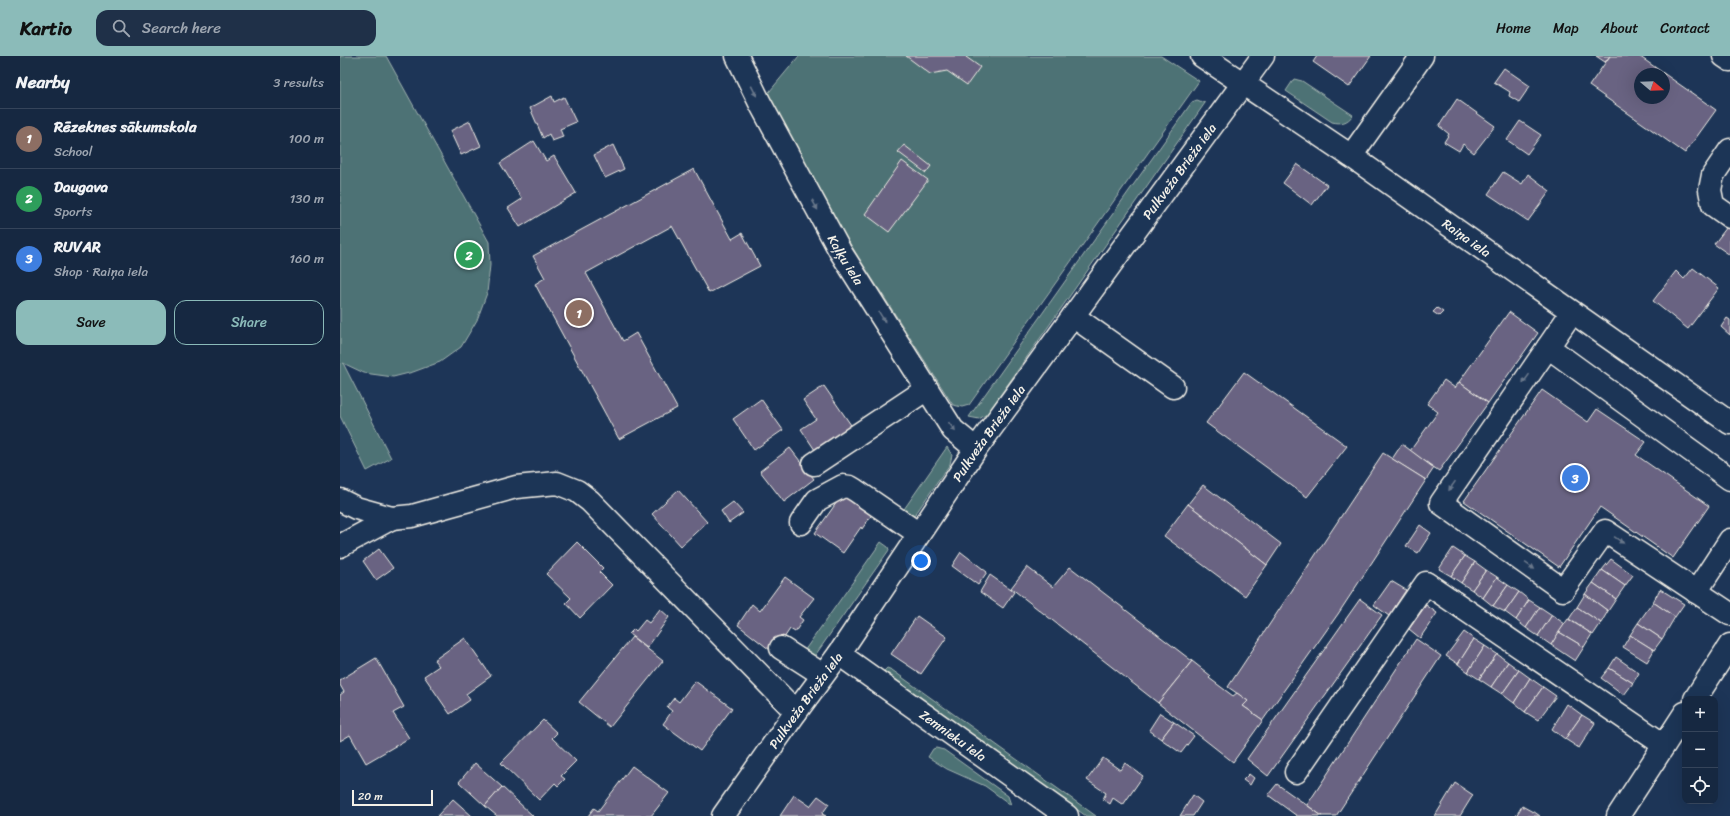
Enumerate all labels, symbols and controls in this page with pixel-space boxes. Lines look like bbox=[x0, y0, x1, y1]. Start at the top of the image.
search box bbox=[96, 10, 376, 46]
text: Kartio bbox=[20, 12, 72, 45]
text: Search here bbox=[142, 15, 221, 41]
text: Home bbox=[1496, 16, 1531, 41]
text: Map bbox=[1553, 16, 1579, 41]
text: About bbox=[1601, 16, 1638, 41]
text: Contact bbox=[1660, 16, 1710, 41]
icon: search bbox=[110, 17, 132, 39]
text: Nearby bbox=[16, 67, 70, 97]
north arrow bbox=[1634, 68, 1670, 104]
text: 3 results bbox=[273, 71, 324, 94]
one-way arrow bbox=[750, 85, 757, 97]
text: Rēzeknes sākumskola bbox=[54, 114, 197, 140]
street label: Pulkveža Brieža iela bbox=[1136, 118, 1223, 224]
text: 1 bbox=[26, 127, 32, 150]
text: 100 m bbox=[289, 127, 324, 150]
text: School bbox=[54, 140, 92, 163]
text: Daugava bbox=[54, 174, 108, 200]
text: 2 bbox=[25, 187, 33, 210]
text: 130 m bbox=[290, 187, 324, 210]
text: Sports bbox=[54, 200, 92, 223]
one-way arrow bbox=[812, 200, 819, 211]
street label: Raiņa iela bbox=[1437, 213, 1496, 264]
street label: Kaļķu iela bbox=[821, 230, 870, 290]
text: RUVAR bbox=[54, 234, 101, 260]
pin: 2 bbox=[456, 240, 482, 270]
text: 3 bbox=[25, 247, 33, 270]
text: 160 m bbox=[289, 247, 324, 270]
text: Shop · Raiņa iela bbox=[54, 260, 148, 283]
pin: 1 bbox=[566, 298, 592, 328]
button: Save bbox=[16, 300, 166, 345]
button: Share bbox=[174, 300, 324, 345]
one-way arrow bbox=[878, 312, 886, 322]
one-way arrow bbox=[1522, 374, 1530, 384]
street label: Pulkveža Brieža iela bbox=[946, 379, 1032, 487]
one-way arrow bbox=[947, 421, 956, 432]
pin: 3 bbox=[1562, 463, 1588, 493]
one-way arrow bbox=[1448, 481, 1456, 491]
one-way arrow bbox=[1614, 536, 1624, 544]
your location bbox=[911, 551, 931, 571]
one-way arrow bbox=[1525, 562, 1536, 570]
street label: Pulkveža Brieža iela bbox=[763, 647, 849, 754]
map controls bbox=[1682, 696, 1718, 804]
button: + bbox=[1682, 696, 1718, 732]
street label: Zemnieku iela bbox=[914, 704, 992, 768]
button: − bbox=[1682, 732, 1718, 768]
button: locate bbox=[1682, 768, 1718, 804]
text: 20 m bbox=[358, 787, 383, 806]
scale bar bbox=[352, 788, 433, 807]

